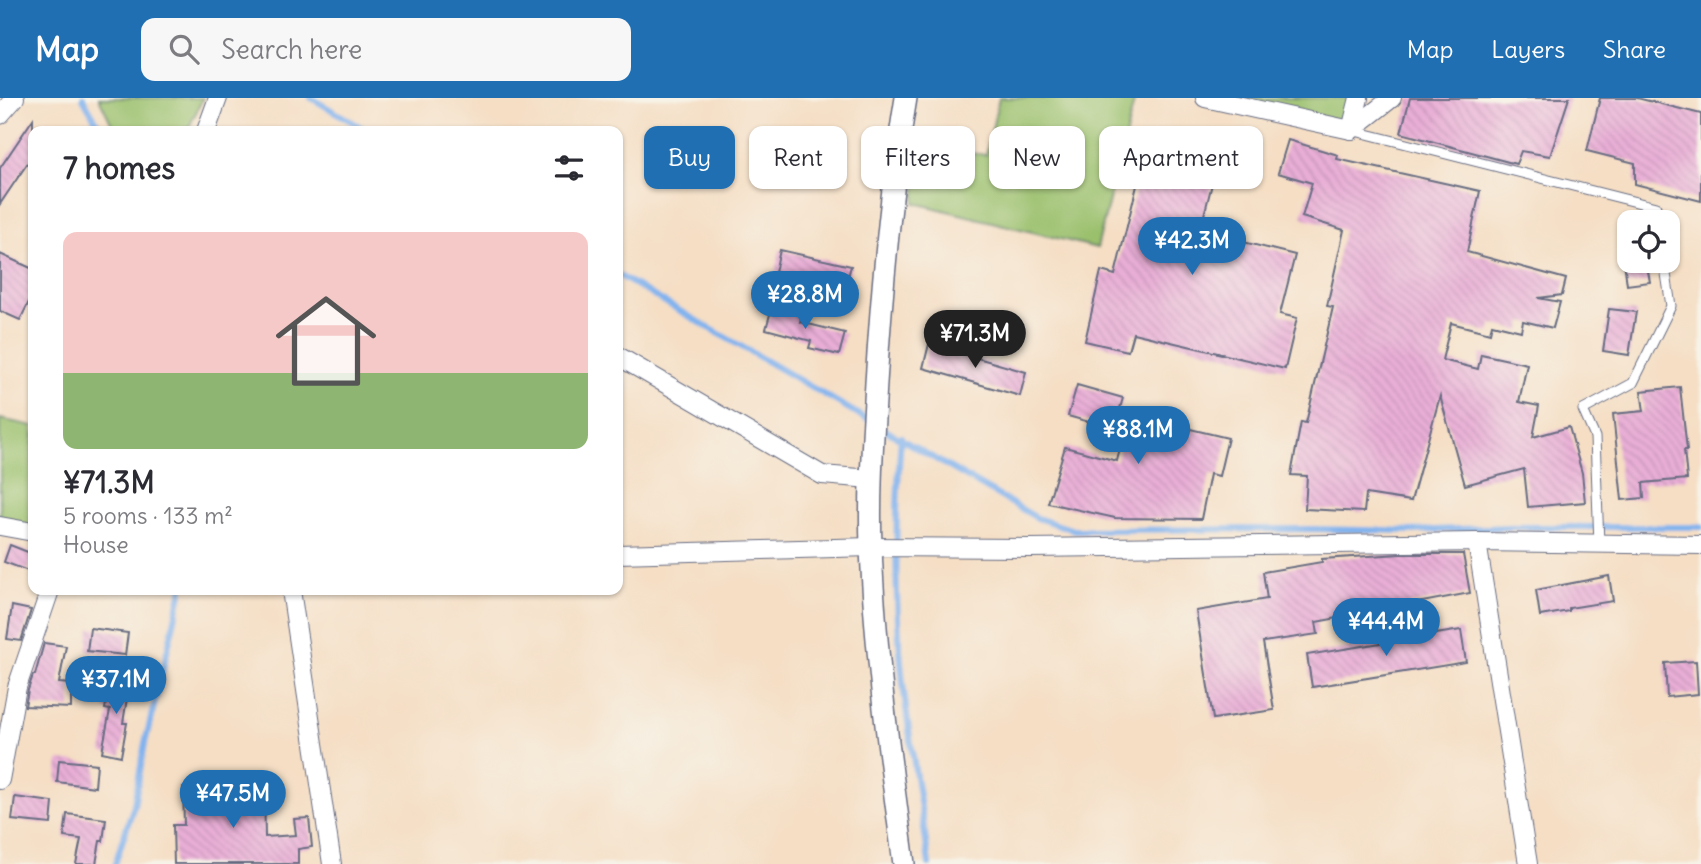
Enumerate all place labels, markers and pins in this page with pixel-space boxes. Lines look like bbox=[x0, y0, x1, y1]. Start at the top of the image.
pin: ¥42.3M bbox=[1135, 218, 1249, 277]
pin: ¥28.8M bbox=[748, 272, 862, 331]
pin: ¥71.3M bbox=[918, 310, 1032, 370]
pin: ¥88.1M bbox=[1081, 406, 1195, 466]
pin: ¥44.4M bbox=[1329, 598, 1443, 658]
pin: ¥37.1M bbox=[59, 656, 173, 716]
pin: ¥47.5M bbox=[176, 770, 290, 830]

